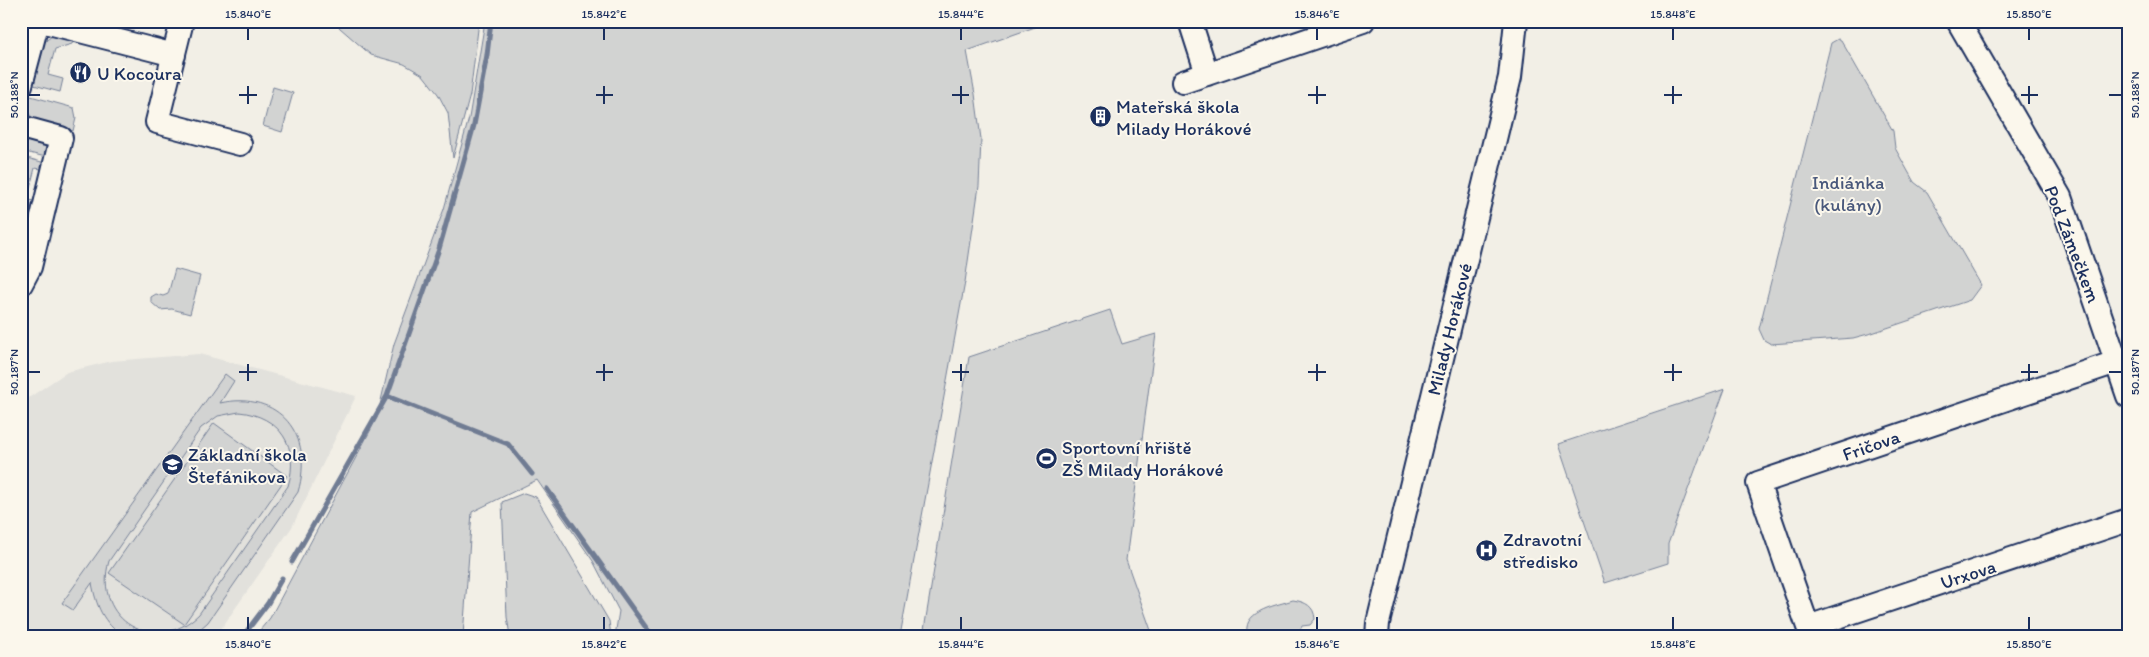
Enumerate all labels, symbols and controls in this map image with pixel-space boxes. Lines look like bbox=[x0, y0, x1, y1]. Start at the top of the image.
text: 15.840°E bbox=[225, 7, 271, 21]
text: 15.842°E bbox=[581, 7, 627, 21]
text: 15.844°E bbox=[938, 7, 984, 21]
text: 15.846°E bbox=[1294, 7, 1340, 21]
text: 15.848°E bbox=[1650, 7, 1696, 21]
text: 15.850°E bbox=[2006, 7, 2052, 21]
restaurant icon: U Kocoura bbox=[69, 61, 93, 85]
place label: U Kocoura bbox=[97, 62, 182, 85]
text: 50.188°N bbox=[7, 71, 21, 119]
text: 50.188°N bbox=[2128, 71, 2142, 119]
place label: Mateřská škola Milady Horákové bbox=[1116, 95, 1251, 140]
building icon: Mateřská škola Milady Horákové bbox=[1088, 105, 1112, 129]
park label: Indiánka (kulány) bbox=[1812, 171, 1884, 216]
street label: Pod Zámečkem bbox=[2040, 182, 2105, 306]
street label: Milady Horákové bbox=[1422, 261, 1477, 398]
text: 50.187°N bbox=[7, 349, 21, 395]
text: 50.187°N bbox=[2128, 349, 2142, 395]
street label: Fričova bbox=[1839, 425, 1903, 466]
place label: Sportovní hřiště ZŠ Milady Horákové bbox=[1062, 436, 1224, 481]
place label: Základní škola Štefánikova bbox=[188, 443, 307, 488]
sports icon: Sportovní hřiště ZŠ Milady Horákové bbox=[1034, 446, 1058, 470]
school or university icon: Základní škola Štefánikova bbox=[160, 453, 184, 477]
place label: Zdravotní středisko bbox=[1503, 528, 1582, 573]
hospital icon: Zdravotní středisko bbox=[1475, 538, 1499, 562]
street label: Urxova bbox=[1938, 555, 1999, 594]
text: 15.840°E bbox=[225, 637, 271, 651]
text: 15.842°E bbox=[581, 637, 627, 651]
text: 15.844°E bbox=[938, 637, 984, 651]
text: 15.846°E bbox=[1294, 637, 1340, 651]
text: 15.848°E bbox=[1650, 637, 1696, 651]
text: 15.850°E bbox=[2006, 637, 2052, 651]

